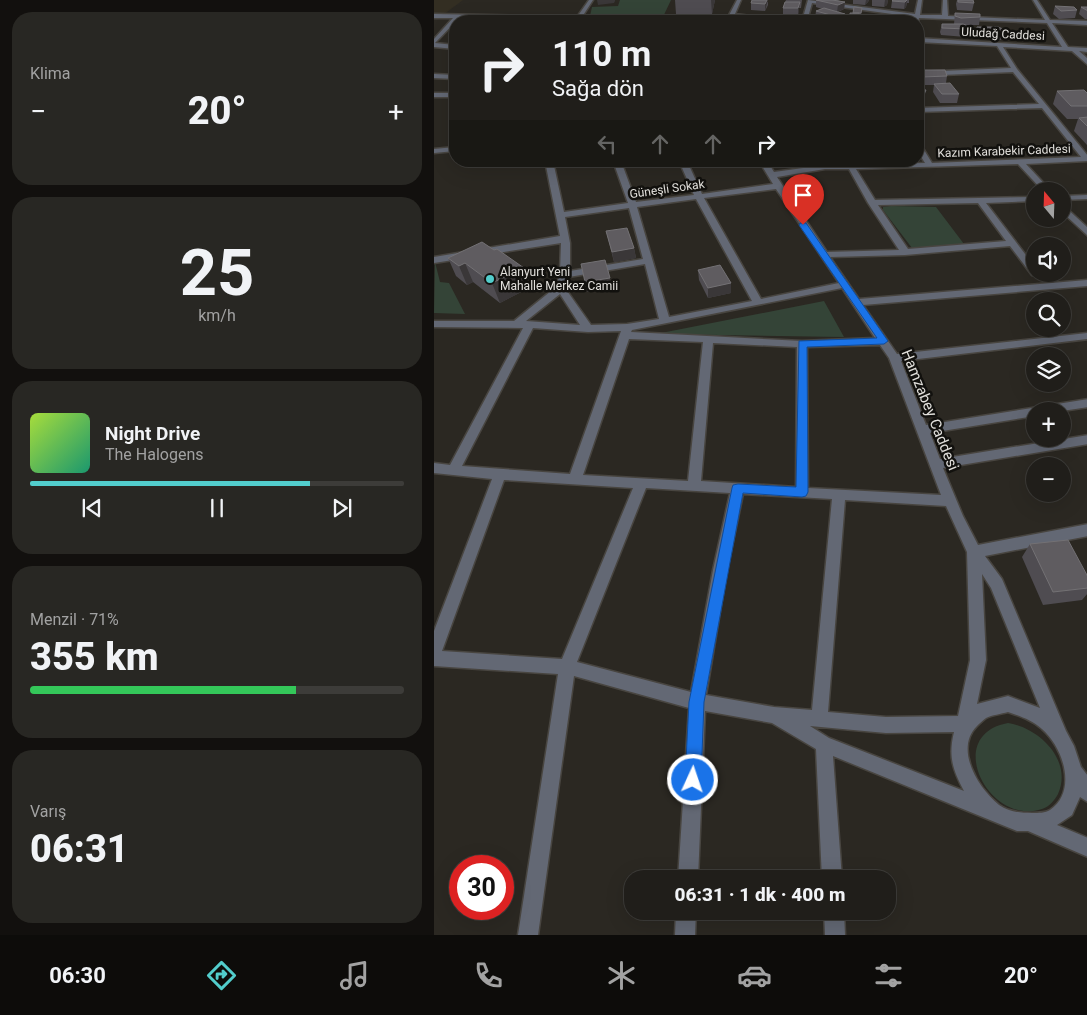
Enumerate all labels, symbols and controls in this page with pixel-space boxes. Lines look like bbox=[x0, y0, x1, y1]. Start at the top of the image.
street label: Uludağ Caddesi bbox=[961, 25, 1045, 43]
text: 110 m bbox=[552, 34, 651, 75]
icon: right bbox=[469, 35, 534, 100]
text: Klima bbox=[30, 64, 71, 83]
text: Sağa dön bbox=[552, 76, 644, 101]
text: 20° bbox=[188, 89, 246, 133]
text: − bbox=[30, 95, 46, 128]
text: + bbox=[388, 95, 404, 128]
icon: left bbox=[593, 130, 621, 158]
icon: ahead bbox=[646, 130, 674, 158]
icon: ahead bbox=[699, 130, 727, 158]
icon: right bbox=[752, 130, 780, 158]
street label: Kazım Karabekir Caddesi bbox=[937, 142, 1071, 160]
pin bbox=[782, 174, 824, 225]
street label: Güneşli Sokak bbox=[629, 177, 706, 201]
icon: arrive bbox=[789, 181, 817, 209]
north arrow bbox=[1026, 182, 1072, 228]
map controls bbox=[1026, 182, 1071, 502]
text: 25 bbox=[180, 235, 254, 311]
button: sound bbox=[1026, 237, 1071, 282]
place label: Alanyurt Yeni Mahalle Merkez Camii bbox=[500, 265, 618, 293]
marker: Alanyurt Yeni Mahalle Merkez Camii bbox=[484, 273, 496, 285]
button: search bbox=[1026, 292, 1071, 337]
text: km/h bbox=[198, 306, 236, 325]
street label: Hamzabey Caddesi bbox=[898, 347, 962, 473]
button: layers bbox=[1026, 347, 1071, 392]
button: + bbox=[1026, 402, 1071, 447]
text: Night Drive bbox=[105, 422, 200, 445]
text: The Halogens bbox=[105, 445, 204, 464]
button: − bbox=[1026, 457, 1071, 502]
icon: previous bbox=[78, 494, 106, 522]
icon: pause bbox=[203, 494, 231, 522]
icon: next bbox=[328, 494, 356, 522]
text: Menzil · 71% bbox=[30, 610, 119, 629]
text: 355 km bbox=[30, 635, 159, 679]
position arrow bbox=[666, 753, 718, 805]
text: Varış bbox=[30, 802, 66, 821]
text: 06:31 bbox=[30, 827, 129, 871]
speed limit sign: 30 bbox=[449, 855, 514, 920]
text: 06:31 · 1 dk · 400 m bbox=[675, 883, 845, 906]
icon: directions bbox=[204, 958, 239, 993]
icon: music bbox=[337, 958, 372, 993]
icon: phone bbox=[471, 958, 506, 993]
icon: climate bbox=[604, 958, 639, 993]
icon: car bbox=[737, 958, 772, 993]
icon: filters bbox=[871, 958, 906, 993]
text: 06:30 bbox=[49, 963, 106, 988]
text: 20° bbox=[1004, 963, 1038, 988]

